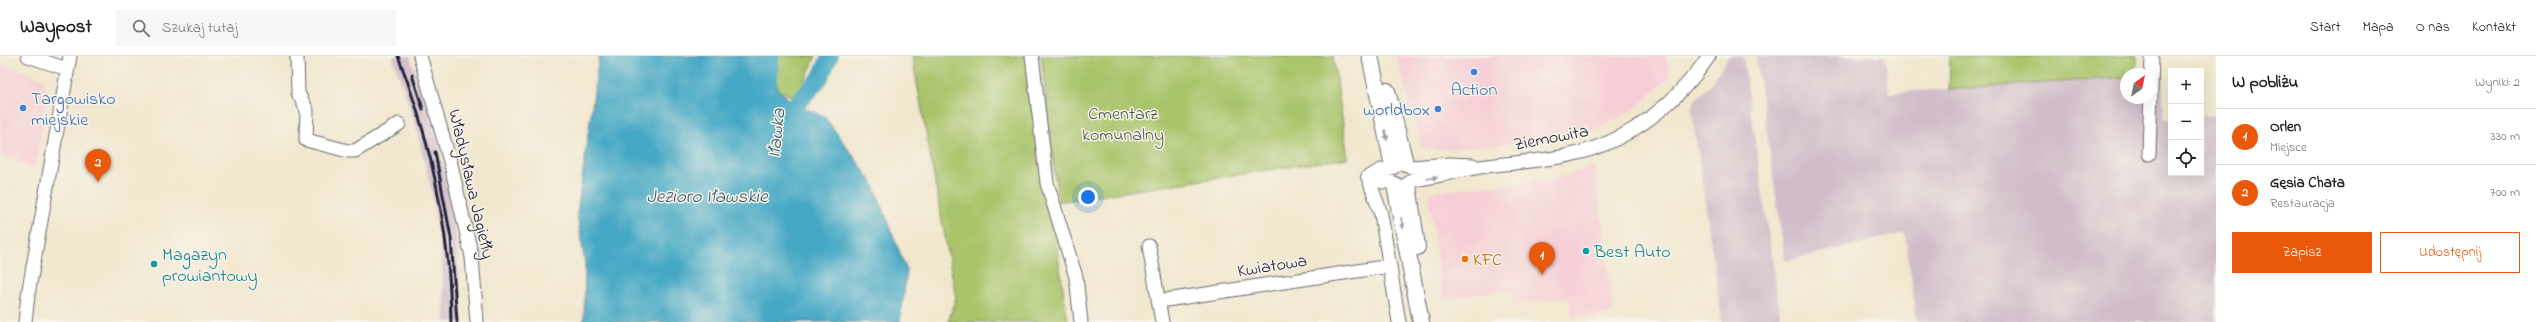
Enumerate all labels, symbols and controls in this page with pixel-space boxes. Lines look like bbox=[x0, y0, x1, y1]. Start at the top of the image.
search box bbox=[116, 10, 396, 46]
text: Waypost bbox=[20, 14, 92, 41]
icon: search bbox=[130, 17, 152, 39]
text: Szukaj tutaj bbox=[162, 17, 237, 39]
text: Start bbox=[2310, 17, 2340, 38]
text: Mapa bbox=[2362, 17, 2394, 38]
text: O nas bbox=[2416, 17, 2450, 38]
text: Kontakt bbox=[2472, 17, 2516, 38]
marker: Action bbox=[1469, 67, 1479, 77]
north arrow bbox=[2120, 68, 2156, 104]
map controls bbox=[2168, 68, 2204, 176]
button: + bbox=[2168, 68, 2204, 104]
text: W pobliżu bbox=[2232, 70, 2298, 95]
text: Wyniki: 2 bbox=[2475, 73, 2520, 92]
place label: Action bbox=[1451, 78, 1497, 104]
place label: Targowisko miejskie bbox=[31, 87, 116, 134]
place label: worldbox bbox=[1363, 98, 1430, 124]
park label: Cmentarz komunalny bbox=[1082, 102, 1164, 149]
marker: Targowisko miejskie bbox=[18, 103, 28, 113]
marker: worldbox bbox=[1433, 104, 1443, 114]
button: − bbox=[2168, 104, 2204, 140]
water label: Iławka bbox=[761, 106, 794, 159]
street label: Władysława Jagiełły bbox=[439, 107, 500, 262]
text: Orlen bbox=[2270, 116, 2301, 138]
street label: Ziemowita bbox=[1512, 119, 1591, 159]
text: 1 bbox=[2243, 127, 2247, 146]
text: 330 m bbox=[2490, 127, 2520, 146]
one-way arrow bbox=[1384, 129, 1390, 142]
text: Miejsce bbox=[2270, 138, 2307, 157]
button: locate bbox=[2168, 140, 2204, 176]
pin: 2 bbox=[85, 149, 111, 182]
text: Gęsia Chata bbox=[2270, 172, 2345, 194]
one-way arrow bbox=[1426, 174, 1438, 180]
text: 2 bbox=[2242, 183, 2248, 202]
text: 700 m bbox=[2490, 183, 2520, 202]
water label: Jezioro Iławskie bbox=[647, 184, 769, 211]
your location bbox=[1078, 187, 1098, 207]
text: Restauracja bbox=[2270, 194, 2335, 213]
one-way arrow bbox=[1400, 217, 1406, 230]
button: Zapisz bbox=[2232, 232, 2372, 273]
button: Udostępnij bbox=[2380, 232, 2520, 273]
place label: Best Auto bbox=[1593, 240, 1671, 266]
pin: 1 bbox=[1529, 242, 1555, 275]
place label: Magazyn prowiantowy bbox=[162, 243, 258, 290]
marker: Best Auto bbox=[1581, 246, 1591, 256]
place label: KFC bbox=[1473, 248, 1502, 274]
street label: Kwiatowa bbox=[1235, 249, 1309, 285]
marker: KFC bbox=[1460, 254, 1470, 264]
marker: Magazyn prowiantowy bbox=[149, 259, 159, 269]

